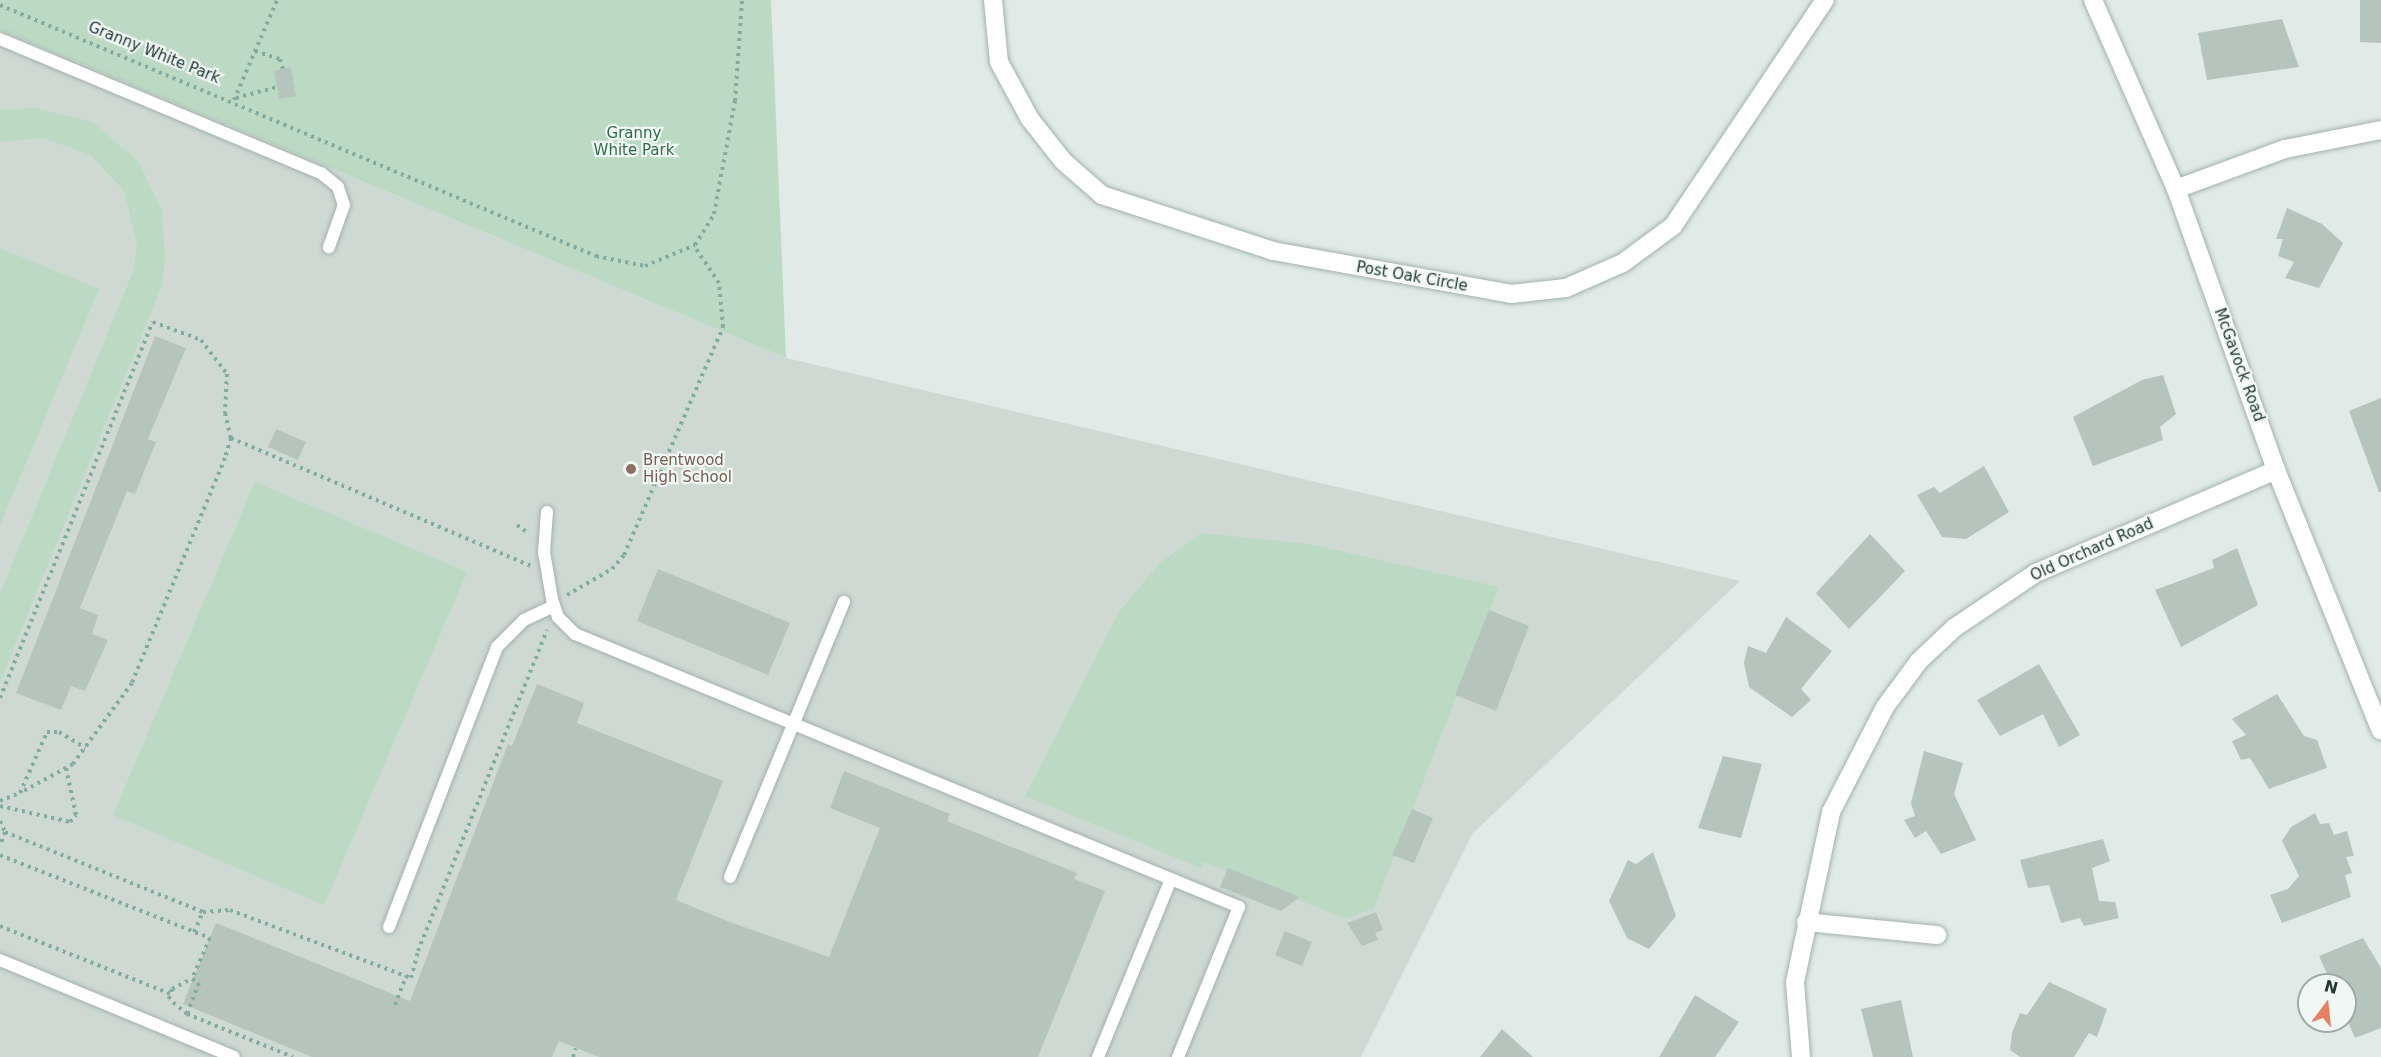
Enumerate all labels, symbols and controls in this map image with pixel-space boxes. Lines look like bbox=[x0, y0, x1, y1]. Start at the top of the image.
street label: Granny White Park bbox=[86, 18, 222, 88]
park label: Granny White Park bbox=[594, 124, 674, 159]
street label: Post Oak Circle bbox=[1355, 258, 1469, 296]
street label: McGavock Road bbox=[2210, 306, 2268, 424]
place label: Brentwood High School bbox=[643, 451, 732, 486]
marker: Brentwood High School bbox=[624, 462, 638, 476]
street label: Old Orchard Road bbox=[2028, 515, 2156, 585]
north arrow bbox=[2297, 973, 2357, 1033]
text: N bbox=[2322, 976, 2340, 998]

